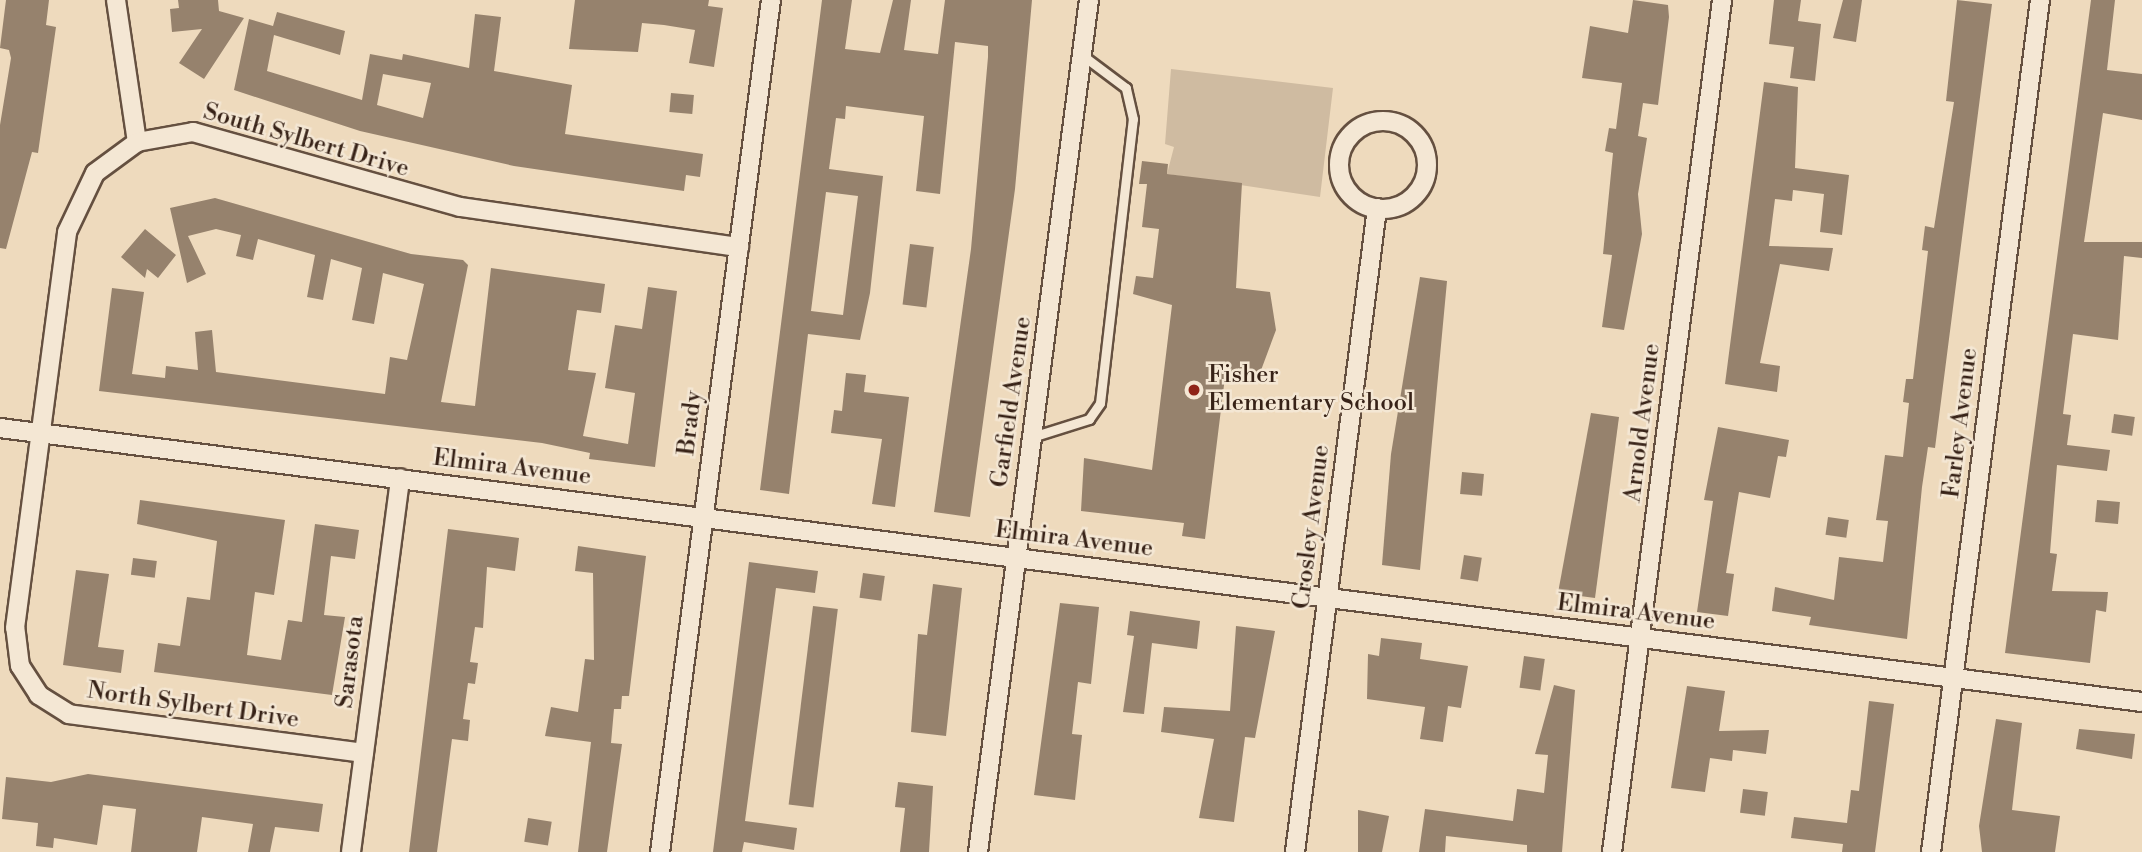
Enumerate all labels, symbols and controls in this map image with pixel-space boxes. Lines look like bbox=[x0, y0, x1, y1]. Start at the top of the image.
street label: South Sylbert Drive bbox=[200, 98, 412, 184]
street label: Garfield Avenue bbox=[986, 315, 1038, 489]
street label: Arnold Avenue bbox=[1619, 342, 1667, 504]
street label: Farley Avenue bbox=[1937, 346, 1985, 500]
place label: Fisher Elementary School bbox=[1208, 362, 1414, 418]
marker: Fisher Elementary School bbox=[1186, 382, 1202, 398]
street label: Brady bbox=[673, 389, 709, 457]
street label: Crosley Avenue bbox=[1288, 443, 1336, 611]
street label: Elmira Avenue bbox=[431, 444, 593, 492]
street label: Elmira Avenue bbox=[993, 516, 1155, 564]
street label: Elmira Avenue bbox=[1555, 589, 1717, 637]
street label: Sarasota bbox=[331, 614, 371, 710]
street label: North Sylbert Drive bbox=[85, 677, 301, 735]

